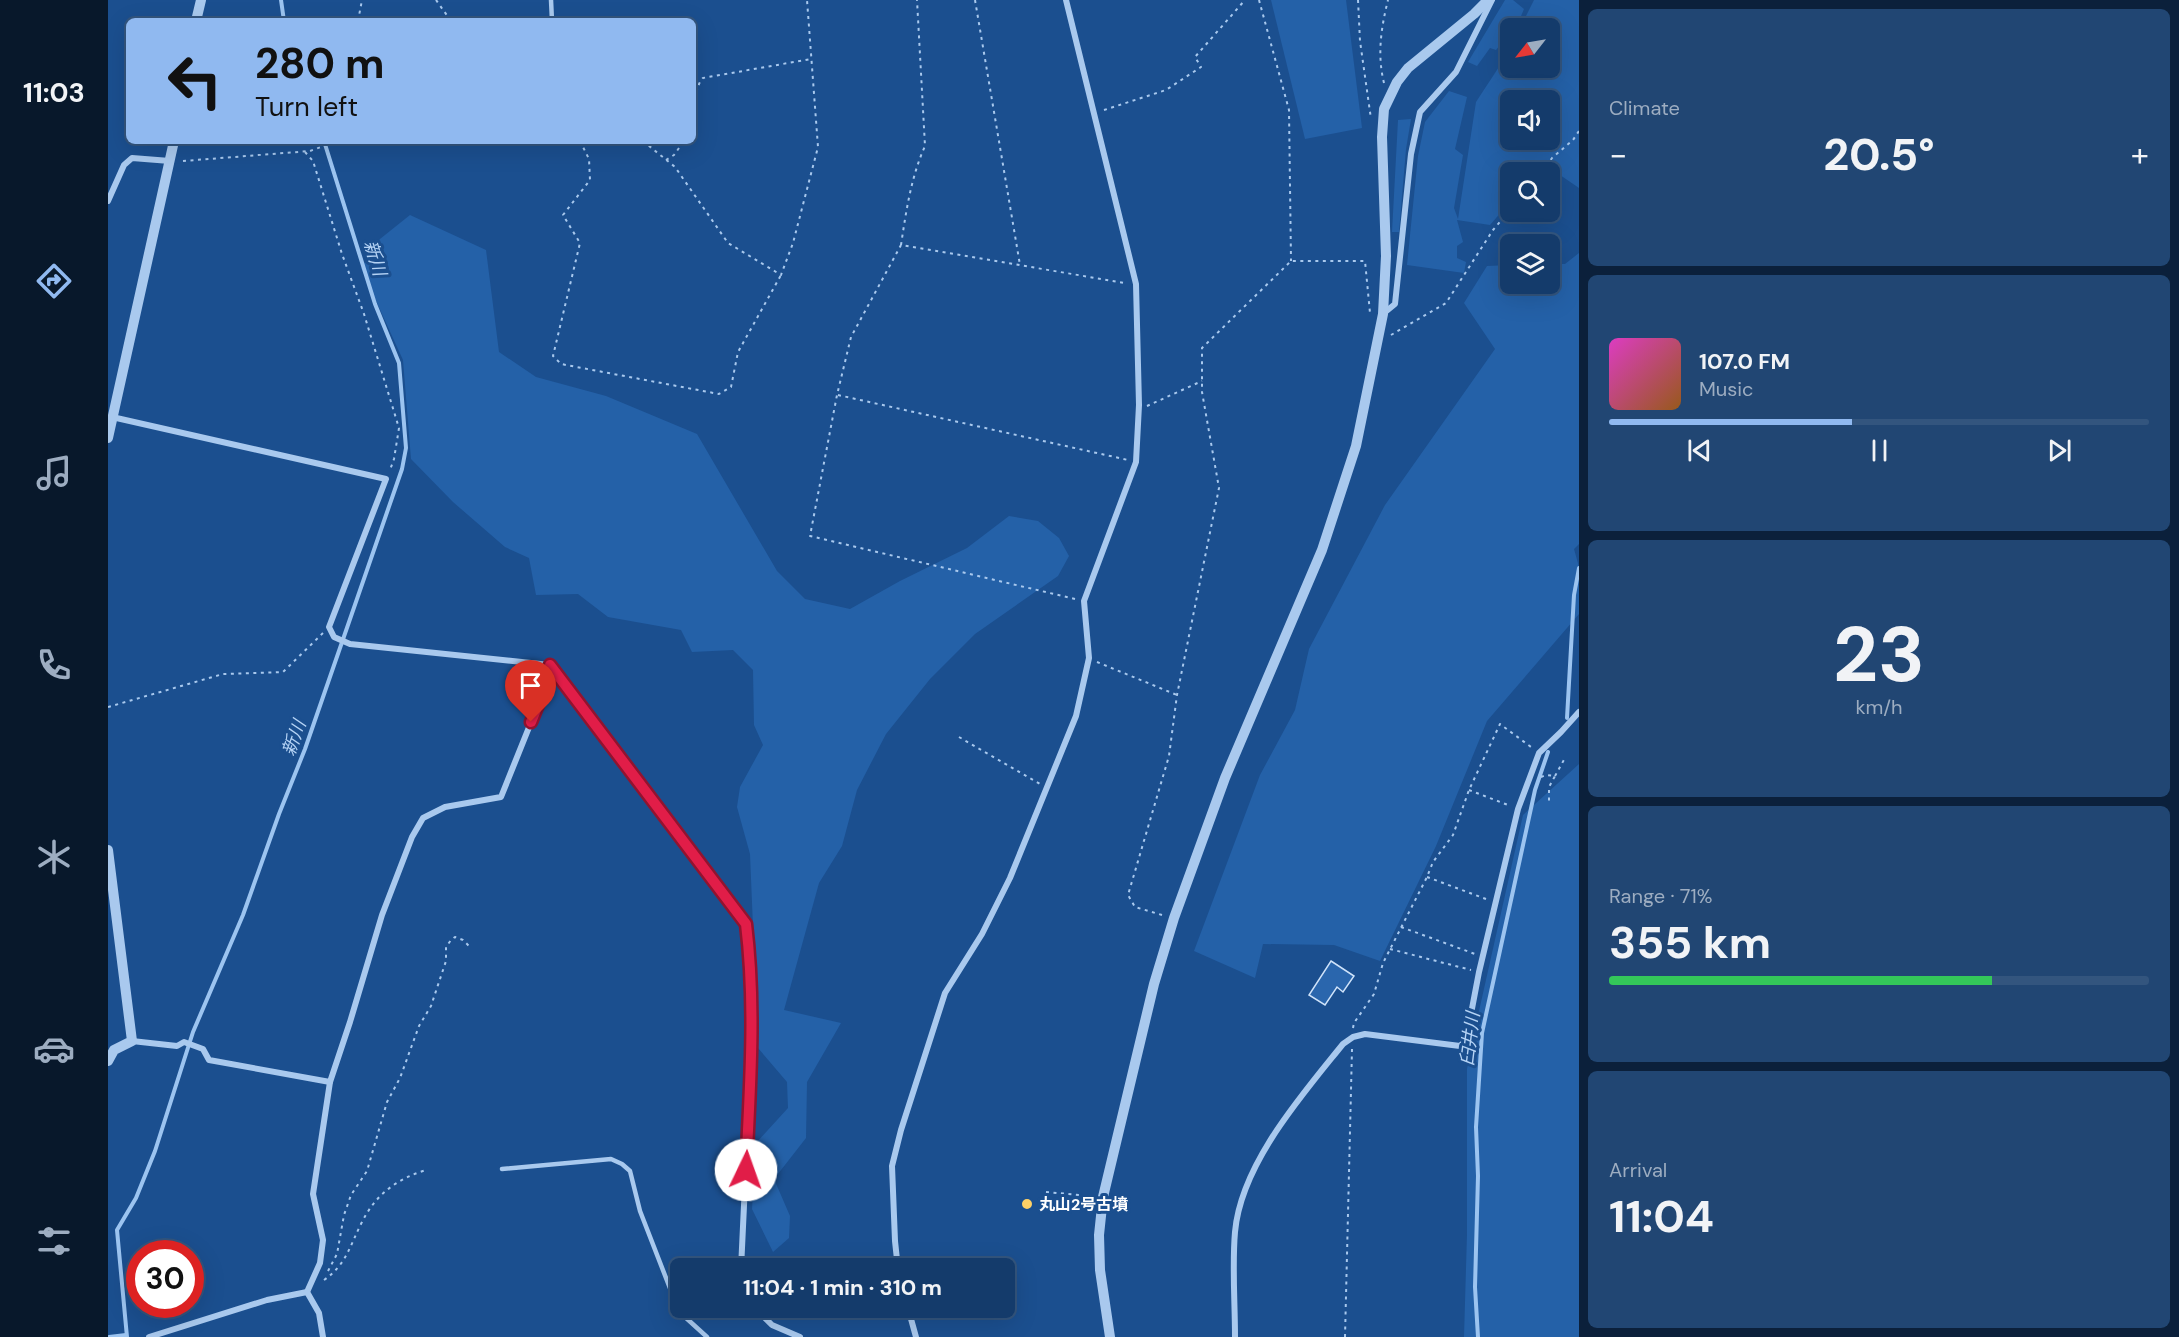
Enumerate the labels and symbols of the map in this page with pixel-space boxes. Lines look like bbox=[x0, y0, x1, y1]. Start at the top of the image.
north arrow bbox=[1500, 18, 1560, 78]
water label: 新川 bbox=[358, 237, 392, 281]
pin bbox=[505, 660, 556, 722]
water label: 新川 bbox=[277, 715, 312, 759]
water label: 臼井川 bbox=[1455, 1009, 1485, 1067]
position arrow bbox=[714, 1138, 778, 1202]
place label: 丸山2号古墳 bbox=[1039, 1194, 1128, 1215]
marker: 丸山2号古墳 bbox=[1020, 1197, 1034, 1211]
speed limit sign: 30 bbox=[126, 1240, 204, 1318]

